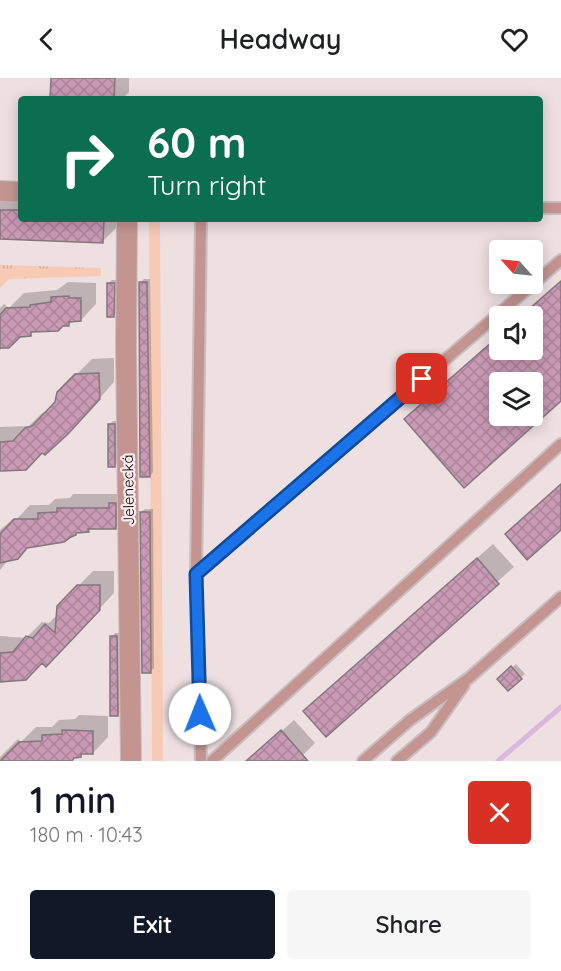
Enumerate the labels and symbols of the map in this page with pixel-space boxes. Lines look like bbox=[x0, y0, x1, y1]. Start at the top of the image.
north arrow bbox=[489, 240, 543, 294]
pin bbox=[396, 353, 447, 404]
street label: Jelenecká bbox=[118, 454, 138, 526]
position arrow bbox=[168, 682, 232, 746]

